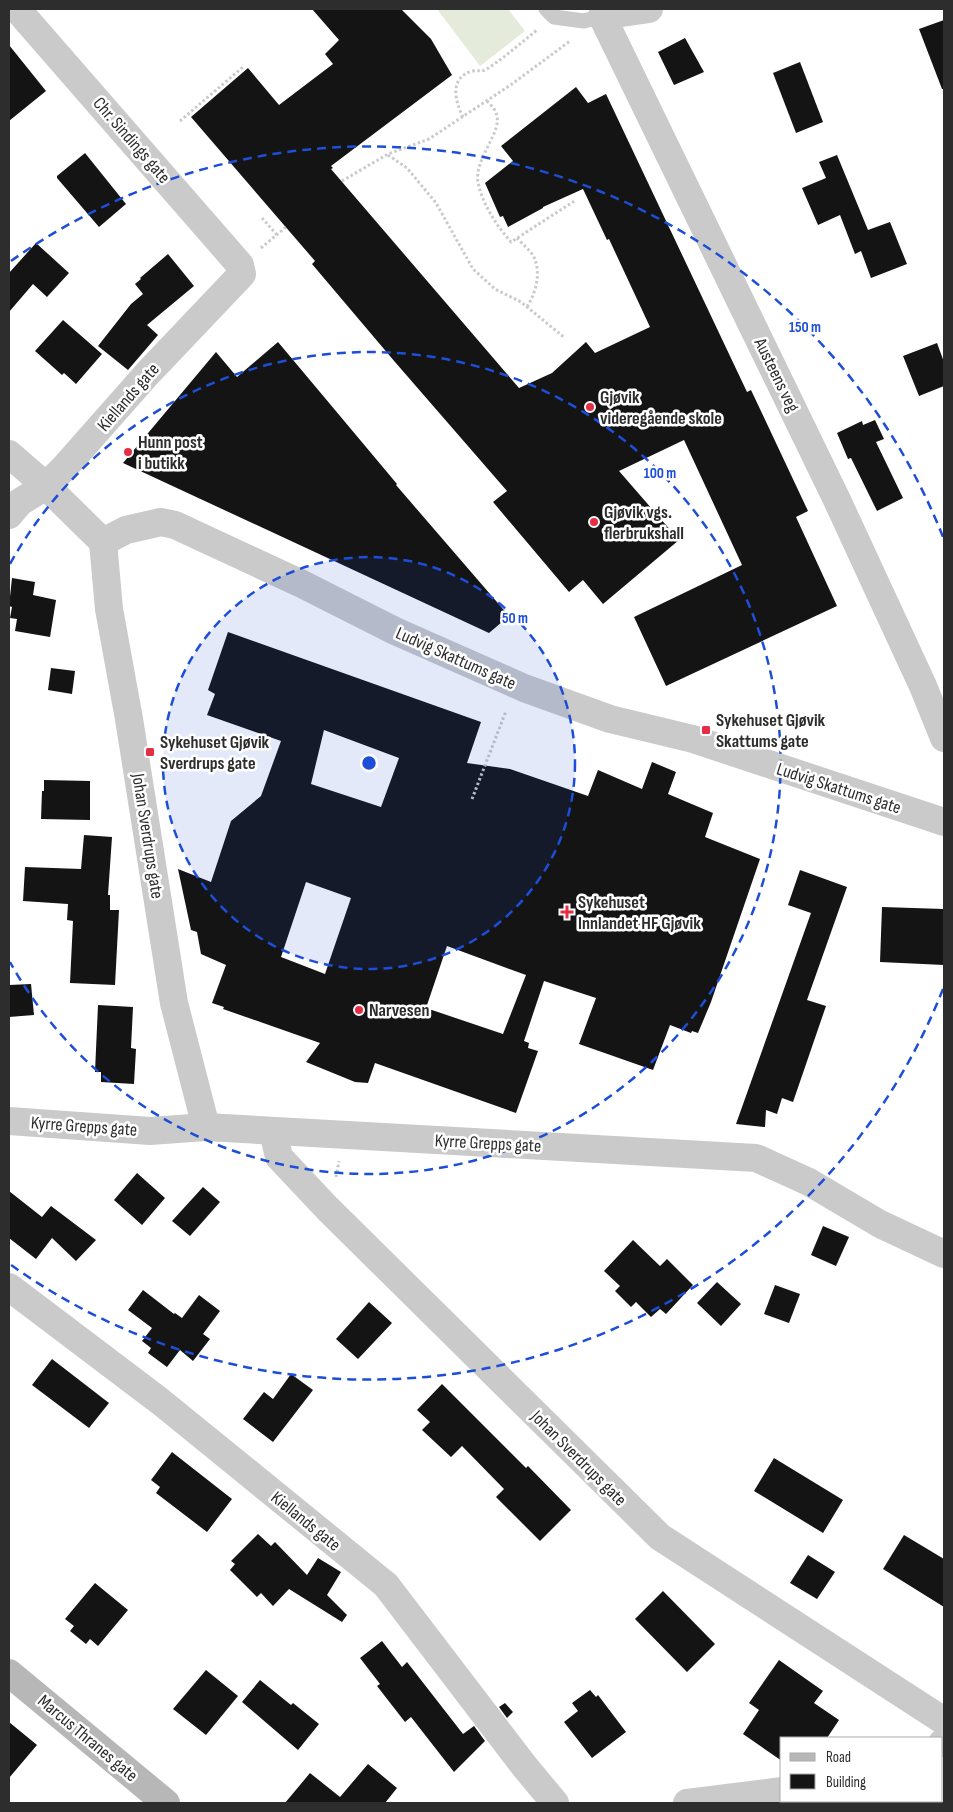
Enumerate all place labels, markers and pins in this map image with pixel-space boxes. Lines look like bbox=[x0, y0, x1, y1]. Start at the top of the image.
place label: Gjøvik videregående skole bbox=[600, 387, 722, 429]
marker: Gjøvik videregående skole bbox=[584, 401, 596, 413]
place label: Hunn post i butikk bbox=[138, 432, 203, 474]
marker: Hunn post i butikk bbox=[122, 446, 134, 458]
place label: Gjøvik vgs. flerbrukshall bbox=[604, 502, 684, 544]
marker: Gjøvik vgs. flerbrukshall bbox=[588, 516, 600, 528]
place label: Sykehuset Gjøvik Skattums gate bbox=[716, 710, 826, 752]
marker: Sykehuset Gjøvik Skattums gate bbox=[700, 724, 712, 736]
place label: Sykehuset Gjøvik Sverdrups gate bbox=[160, 732, 270, 774]
marker: Sykehuset Gjøvik Sverdrups gate bbox=[144, 746, 156, 758]
centre of rings bbox=[360, 754, 378, 772]
place label: Sykehuset Innlandet HF Gjøvik bbox=[578, 892, 701, 934]
marker: Sykehuset Innlandet HF Gjøvik bbox=[560, 905, 574, 919]
place label: Narvesen bbox=[369, 1000, 429, 1021]
marker: Narvesen bbox=[353, 1004, 365, 1016]

